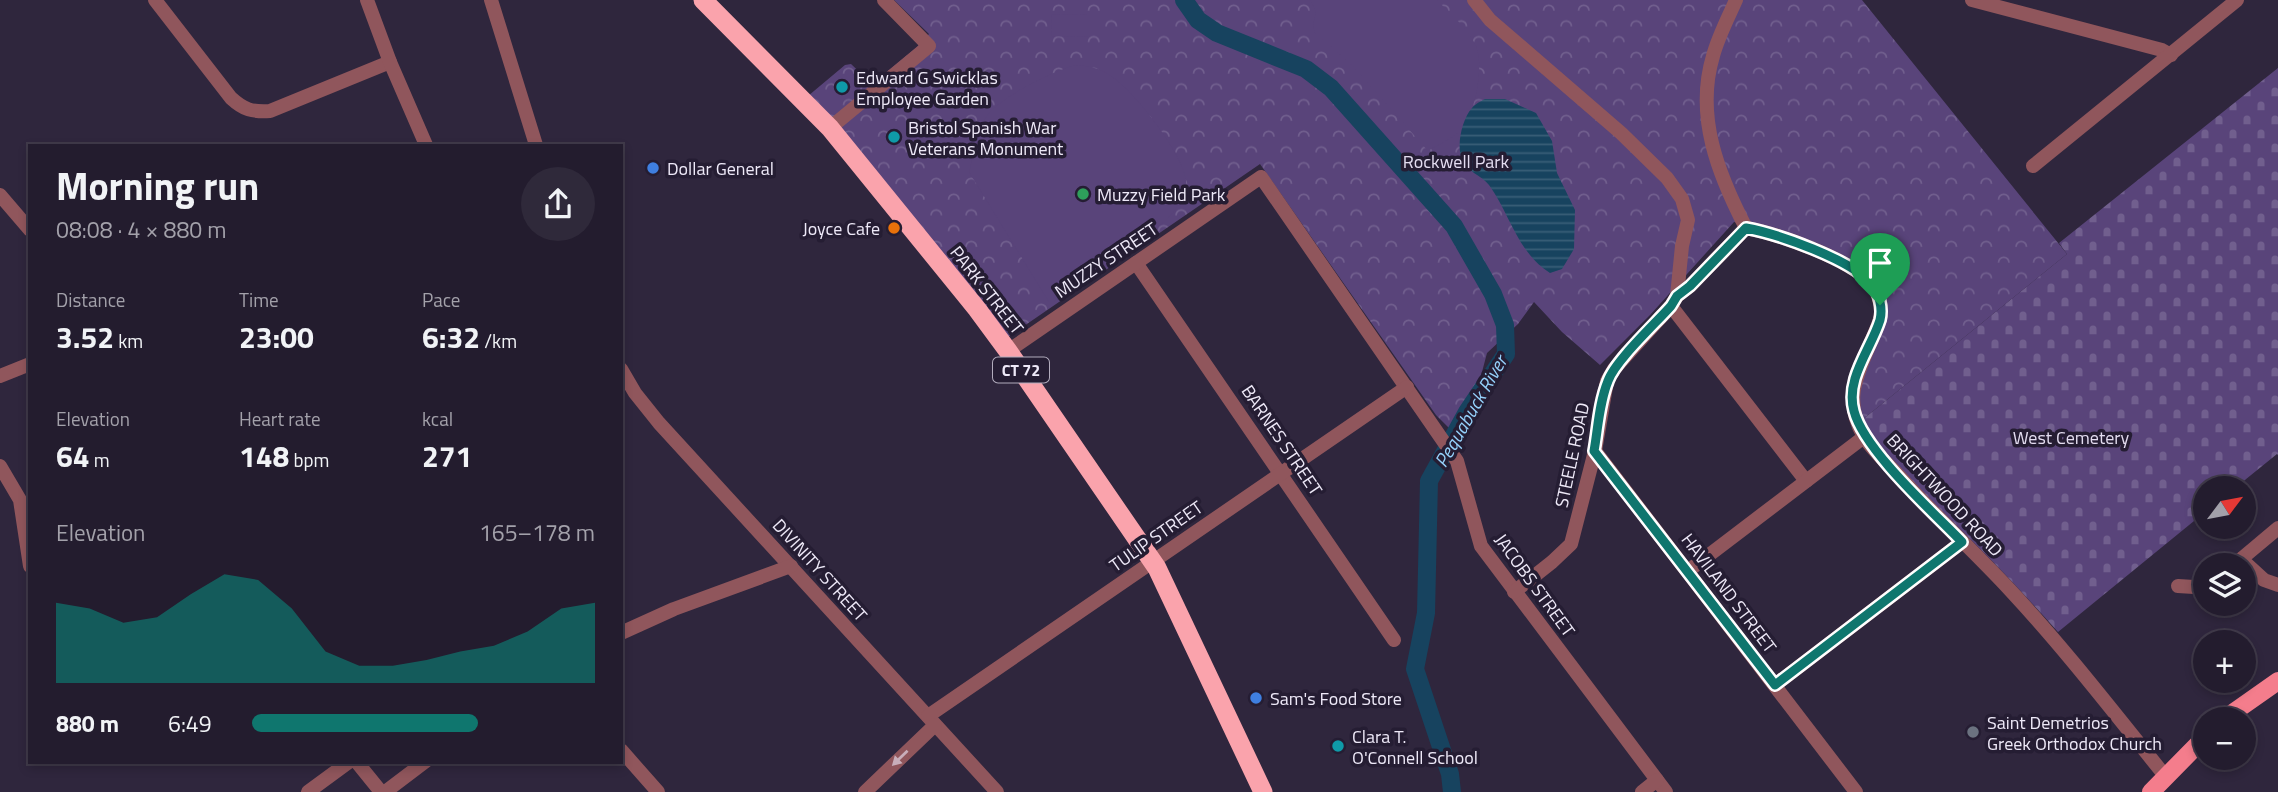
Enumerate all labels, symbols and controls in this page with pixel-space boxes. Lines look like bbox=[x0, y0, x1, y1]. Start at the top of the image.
place label: Edward G Swicklas Employee Garden bbox=[856, 64, 998, 112]
marker: Edward G Swicklas Employee Garden bbox=[834, 79, 850, 95]
place label: Bristol Spanish War Veterans Monument bbox=[908, 114, 1064, 162]
marker: Bristol Spanish War Veterans Monument bbox=[886, 129, 902, 145]
park label: Rockwell Park bbox=[1403, 148, 1510, 175]
place label: Dollar General bbox=[667, 155, 774, 182]
text: Morning run bbox=[56, 157, 259, 215]
marker: Dollar General bbox=[645, 160, 661, 176]
button: share bbox=[521, 167, 595, 241]
place label: Muzzy Field Park bbox=[1097, 181, 1226, 208]
marker: Muzzy Field Park bbox=[1075, 186, 1091, 202]
text: 08:08 · 4 × 880 m bbox=[56, 212, 226, 247]
place label: Joyce Cafe bbox=[803, 215, 880, 242]
street label: MUZZY STREET bbox=[1049, 215, 1163, 305]
marker: Joyce Cafe bbox=[886, 220, 902, 236]
pin bbox=[1850, 233, 1910, 305]
street label: PARK STREET bbox=[944, 240, 1031, 340]
icon: arrive bbox=[1861, 244, 1899, 282]
text: Distance bbox=[56, 285, 125, 314]
text: Time bbox=[239, 285, 279, 314]
text: Pace bbox=[422, 285, 460, 314]
text: 3.52 bbox=[56, 314, 114, 360]
text: 23:00 bbox=[239, 314, 314, 360]
text: 6:32 bbox=[422, 314, 480, 360]
text: km bbox=[114, 326, 143, 355]
text: /km bbox=[480, 326, 517, 355]
water label: Pequabuck River bbox=[1426, 348, 1515, 472]
road number: CT 72 bbox=[993, 358, 1049, 382]
street label: BARNES STREET bbox=[1235, 379, 1329, 501]
street label: STEELE ROAD bbox=[1548, 400, 1596, 510]
text: Elevation bbox=[56, 404, 130, 433]
text: Heart rate bbox=[239, 404, 321, 433]
text: kcal bbox=[422, 404, 453, 433]
park label: West Cemetery bbox=[2013, 424, 2130, 451]
street label: BRIGHTWOOD ROAD bbox=[1881, 427, 2009, 563]
text: 64 bbox=[56, 433, 90, 479]
text: 148 bbox=[239, 433, 289, 479]
text: 271 bbox=[422, 433, 472, 479]
text: m bbox=[90, 445, 110, 474]
text: bpm bbox=[289, 445, 329, 474]
north arrow bbox=[2193, 476, 2256, 539]
map controls bbox=[2193, 476, 2256, 770]
street label: TULIP STREET bbox=[1104, 494, 1209, 578]
street label: DIVINITY STREET bbox=[766, 513, 874, 628]
text: Elevation bbox=[56, 515, 145, 550]
text: 165–178 m bbox=[479, 515, 595, 550]
street label: HAVILAND STREET bbox=[1675, 527, 1783, 659]
street label: JACOBS STREET bbox=[1488, 528, 1582, 643]
button: layers bbox=[2193, 553, 2256, 616]
button: + bbox=[2193, 630, 2256, 693]
place label: Sam's Food Store bbox=[1270, 685, 1402, 712]
marker: Sam's Food Store bbox=[1248, 690, 1264, 706]
text: 880 m bbox=[56, 706, 119, 741]
text: 6:49 bbox=[168, 706, 212, 741]
button: − bbox=[2193, 707, 2256, 770]
place label: Saint Demetrios Greek Orthodox Church bbox=[1987, 709, 2162, 757]
place label: Clara T. O'Connell School bbox=[1352, 723, 1478, 771]
marker: Saint Demetrios Greek Orthodox Church bbox=[1965, 724, 1981, 740]
marker: Clara T. O'Connell School bbox=[1330, 738, 1346, 754]
one-way arrow bbox=[892, 750, 909, 766]

